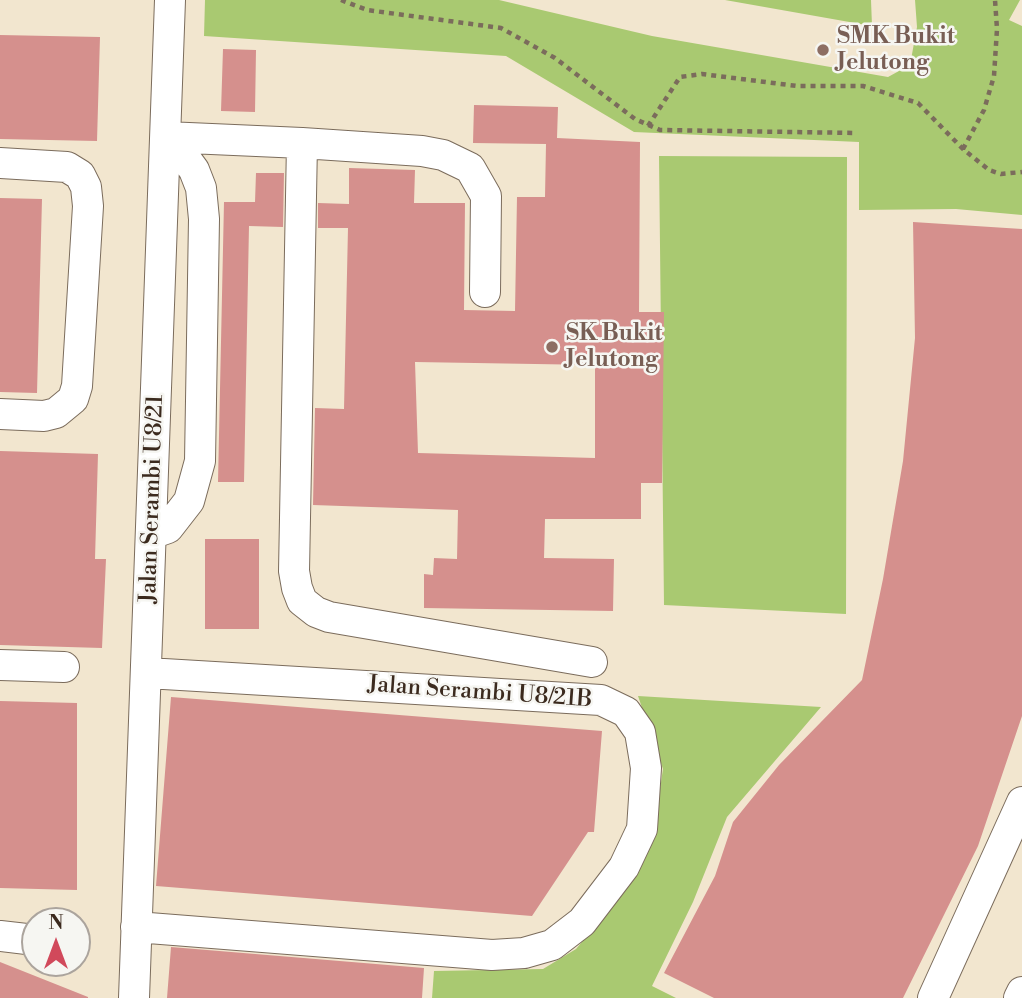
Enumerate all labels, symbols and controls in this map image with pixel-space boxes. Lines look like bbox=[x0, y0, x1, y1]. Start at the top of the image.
place label: SMK Bukit Jelutong bbox=[837, 23, 955, 77]
marker: SMK Bukit Jelutong bbox=[815, 42, 831, 58]
place label: SK Bukit Jelutong bbox=[566, 320, 662, 374]
marker: SK Bukit Jelutong bbox=[544, 339, 560, 355]
street label: Jalan Serambi U8/21 bbox=[136, 394, 170, 604]
street label: Jalan Serambi U8/21B bbox=[367, 671, 593, 715]
north arrow bbox=[21, 907, 91, 977]
text: N bbox=[48, 911, 64, 935]

